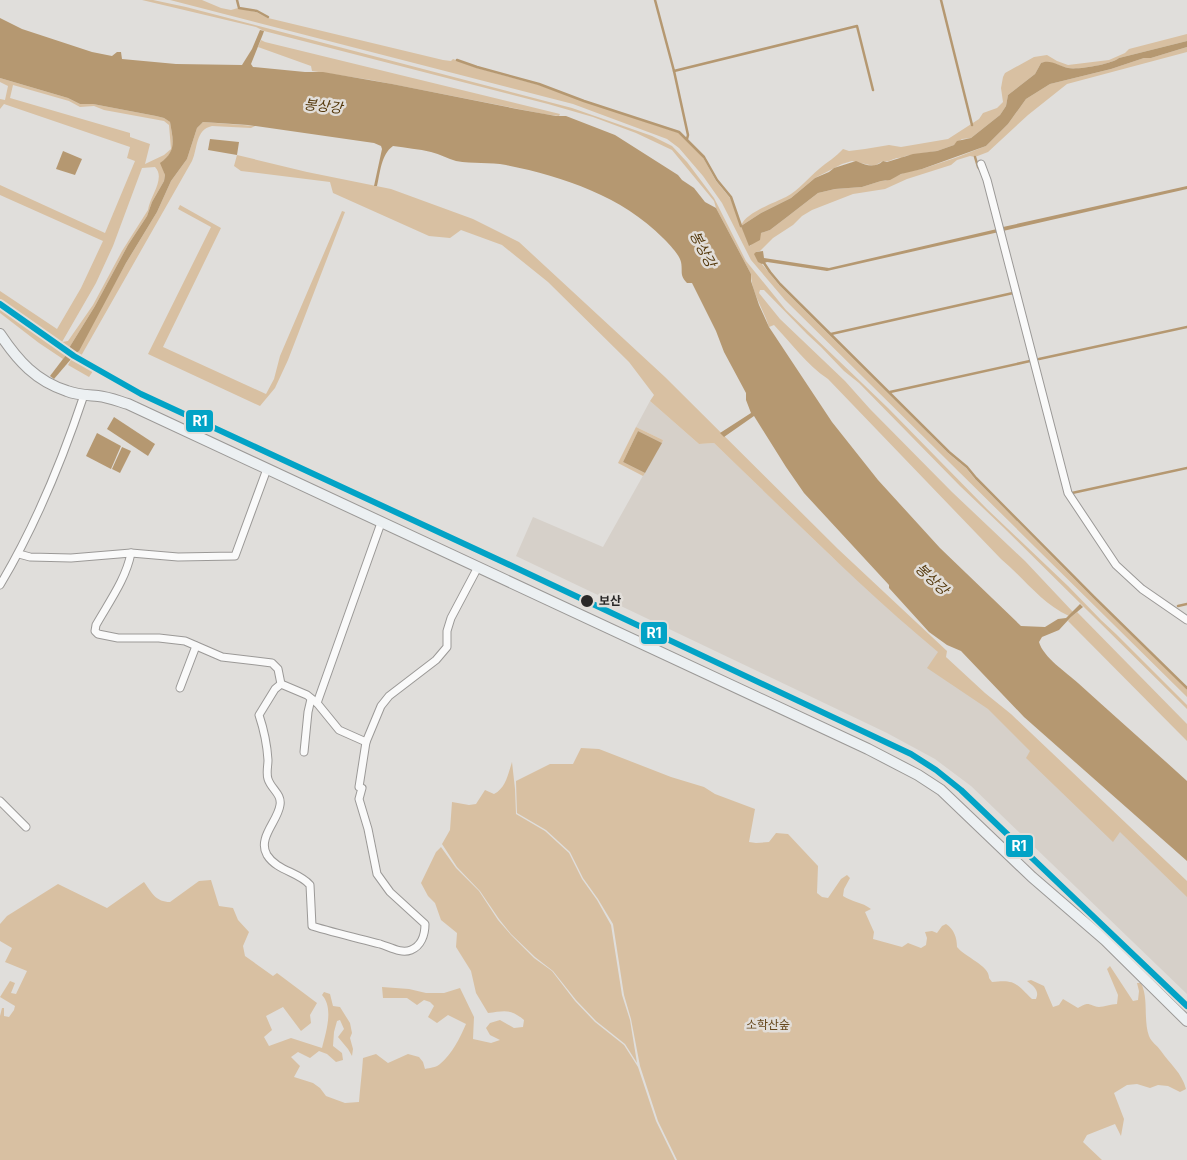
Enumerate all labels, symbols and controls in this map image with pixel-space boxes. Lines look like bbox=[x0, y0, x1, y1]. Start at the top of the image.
water label: 봉상강 bbox=[303, 95, 345, 116]
water label: 봉상강 bbox=[687, 228, 721, 272]
line badge: R1 bbox=[185, 409, 214, 433]
text: R1 bbox=[192, 412, 208, 429]
water label: 봉상강 bbox=[912, 559, 954, 599]
marker: 보산 bbox=[579, 593, 595, 609]
place label: 보산 bbox=[599, 593, 621, 608]
line badge: R1 bbox=[640, 621, 668, 645]
text: R1 bbox=[646, 624, 662, 641]
line badge: R1 bbox=[1005, 834, 1034, 858]
text: R1 bbox=[1011, 837, 1027, 854]
park label: 소학산숲 bbox=[746, 1017, 790, 1032]

